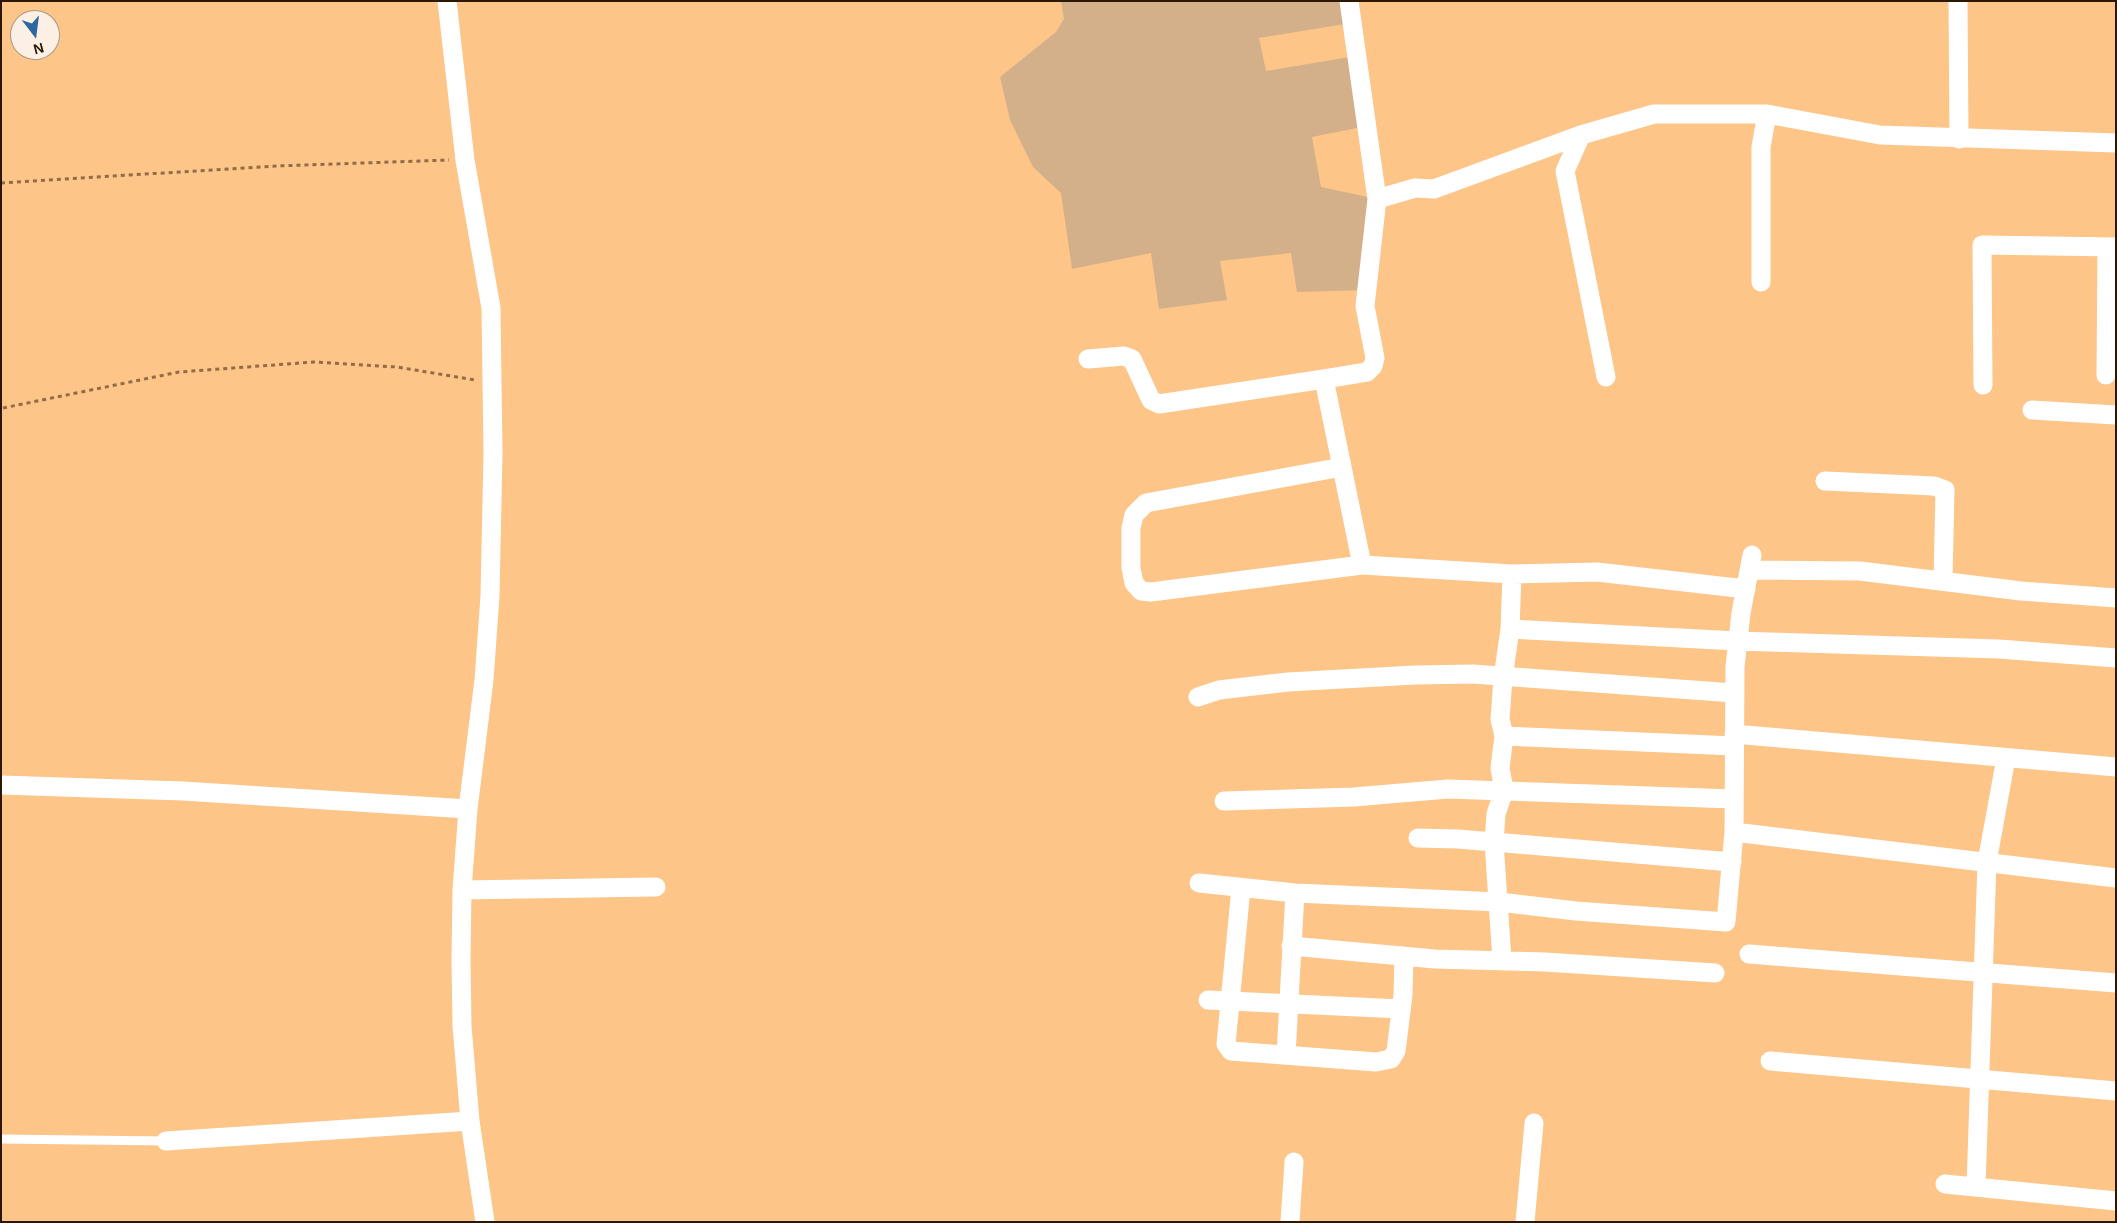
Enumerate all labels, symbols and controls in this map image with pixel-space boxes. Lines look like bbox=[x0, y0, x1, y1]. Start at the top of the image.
north arrow bbox=[10, 10, 60, 60]
text: N bbox=[32, 39, 46, 58]

